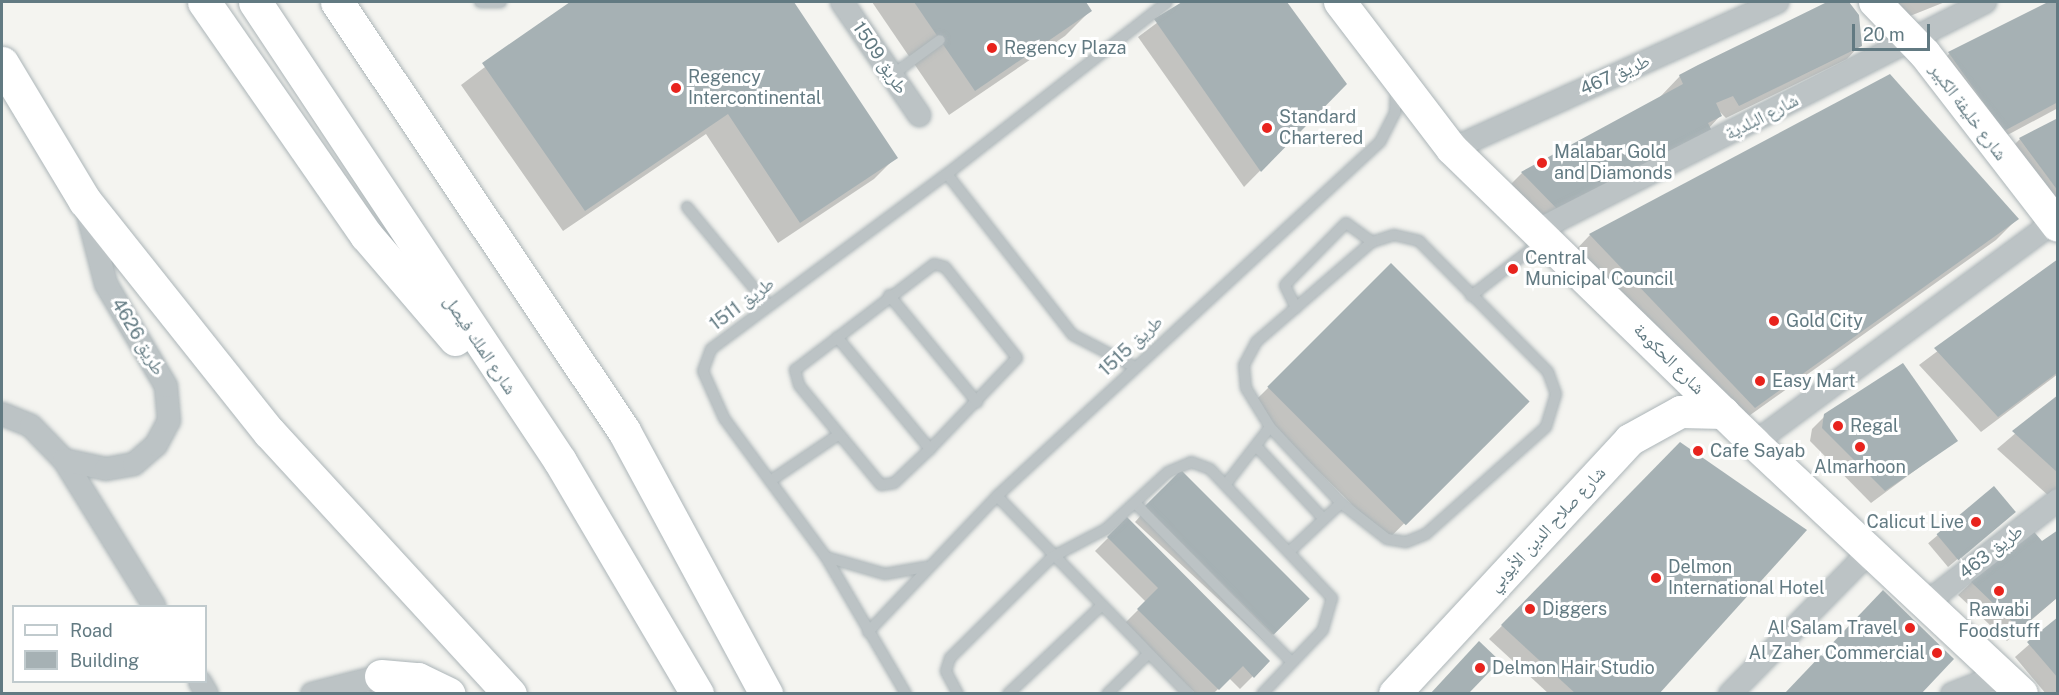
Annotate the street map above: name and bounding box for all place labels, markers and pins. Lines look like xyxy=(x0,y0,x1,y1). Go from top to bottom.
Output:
place label: Regency Plaza xyxy=(1004,37,1127,59)
marker: Regency Plaza xyxy=(985,41,999,55)
place label: Regency Intercontinental xyxy=(688,67,821,110)
marker: Regency Intercontinental xyxy=(669,81,683,95)
place label: Standard Chartered xyxy=(1279,107,1363,150)
marker: Standard Chartered xyxy=(1260,121,1274,135)
place label: Malabar Gold and Diamonds xyxy=(1554,142,1672,184)
marker: Malabar Gold and Diamonds xyxy=(1535,156,1549,170)
place label: Central Municipal Council xyxy=(1525,248,1674,290)
marker: Central Municipal Council xyxy=(1506,262,1520,276)
place label: Gold City xyxy=(1786,310,1863,332)
marker: Gold City xyxy=(1767,314,1781,328)
place label: Easy Mart xyxy=(1772,370,1856,392)
marker: Easy Mart xyxy=(1753,374,1767,388)
place label: Regal xyxy=(1850,415,1898,437)
marker: Regal xyxy=(1831,419,1845,433)
place label: Cafe Sayab xyxy=(1710,440,1805,462)
marker: Almarhoon xyxy=(1853,440,1867,454)
marker: Cafe Sayab xyxy=(1691,444,1705,458)
place label: Almarhoon xyxy=(1814,456,1906,478)
place label: Calicut Live xyxy=(1866,511,1964,533)
marker: Calicut Live xyxy=(1969,515,1983,529)
place label: Delmon International Hotel xyxy=(1668,557,1825,600)
marker: Delmon International Hotel xyxy=(1649,571,1663,585)
marker: Rawabi Foodstuff xyxy=(1992,584,2006,598)
place label: Diggers xyxy=(1542,598,1607,620)
place label: Rawabi Foodstuff xyxy=(1958,600,2040,642)
marker: Diggers xyxy=(1523,602,1537,616)
place label: Al Salam Travel xyxy=(1767,617,1898,639)
marker: Al Salam Travel xyxy=(1903,621,1917,635)
place label: Al Zaher Commercial xyxy=(1749,642,1925,664)
marker: Al Zaher Commercial xyxy=(1930,646,1944,660)
place label: Delmon Hair Studio xyxy=(1492,657,1655,679)
marker: Delmon Hair Studio xyxy=(1473,661,1487,675)

